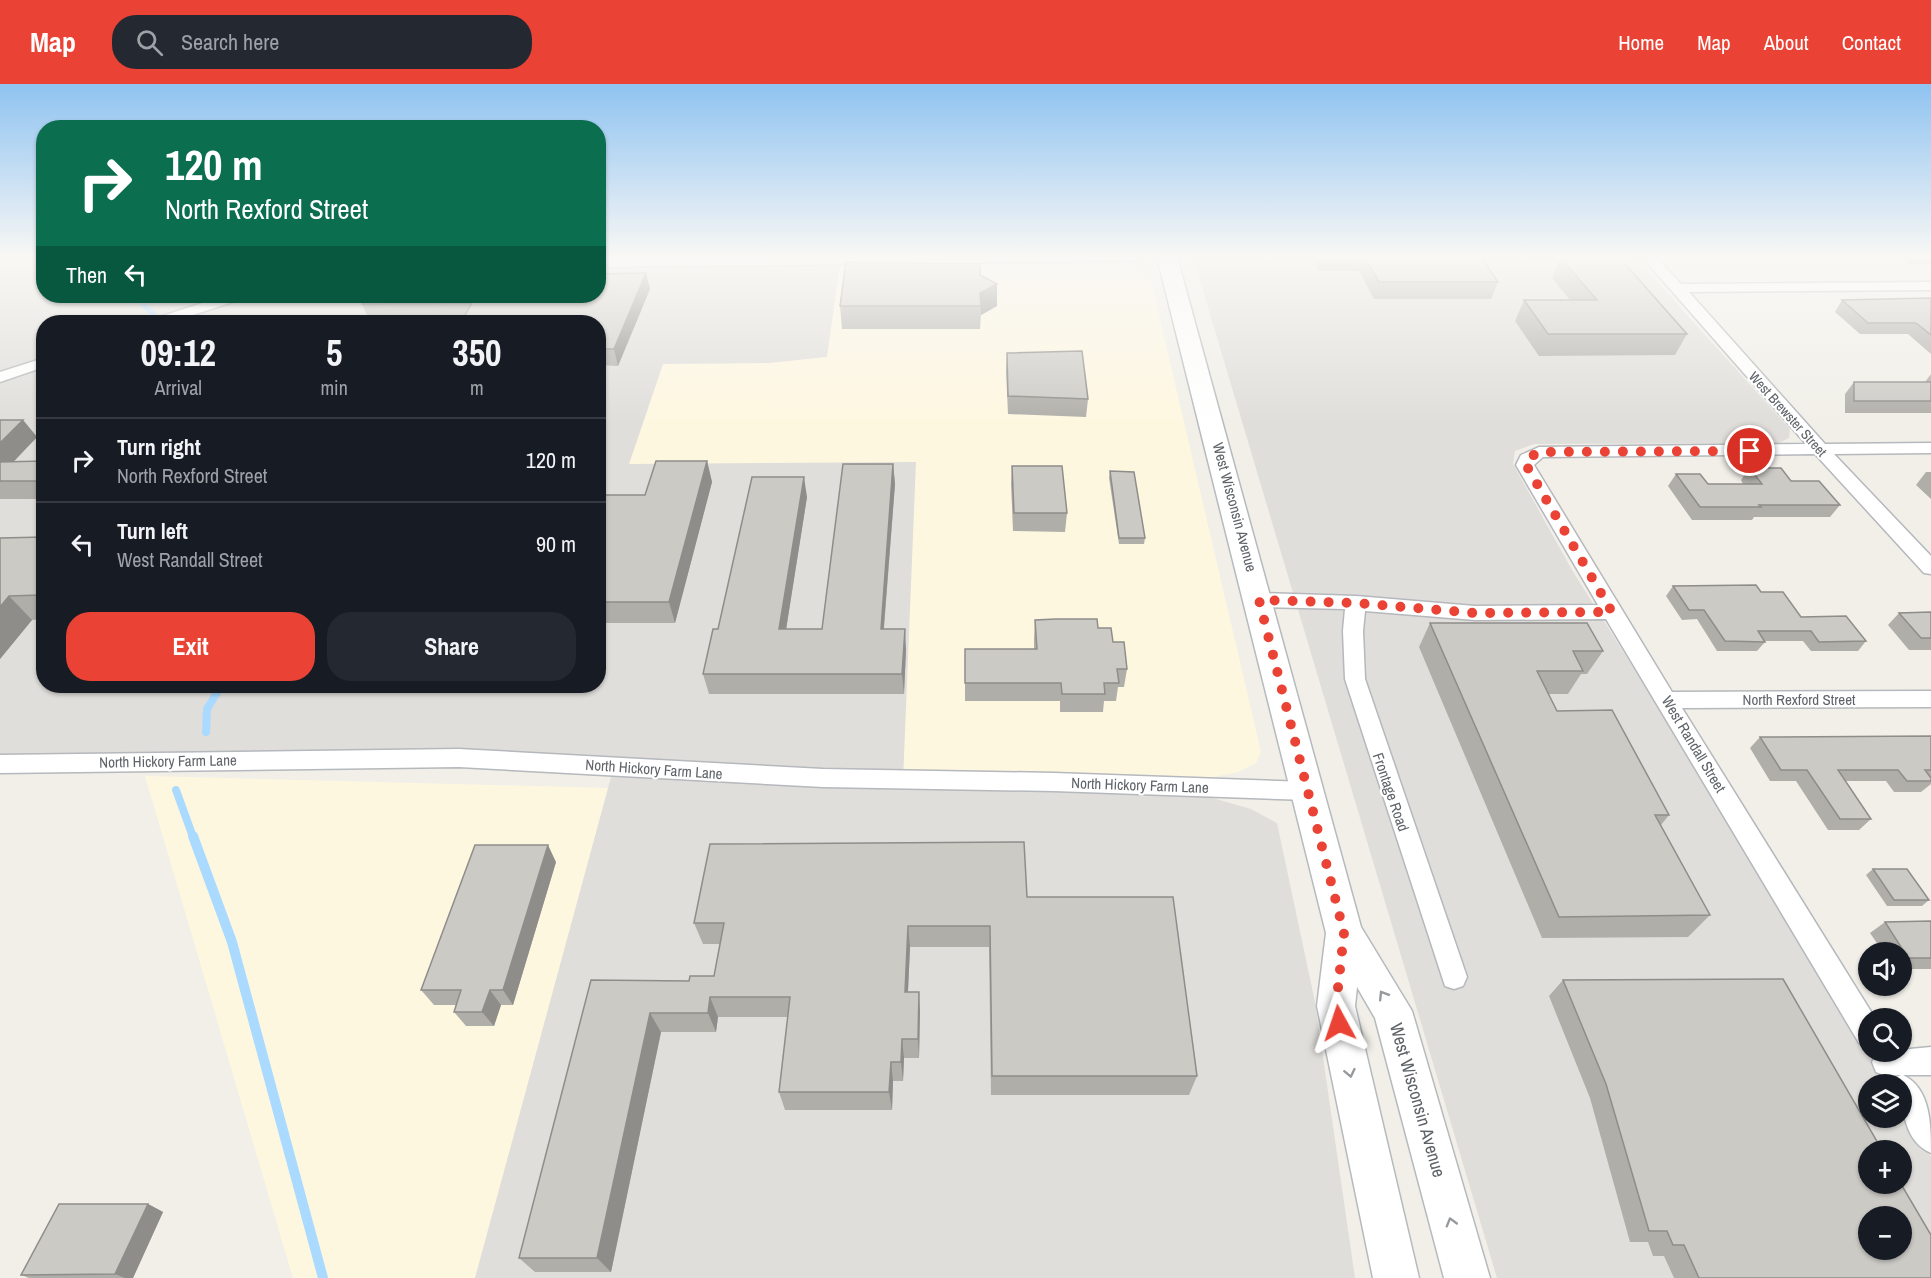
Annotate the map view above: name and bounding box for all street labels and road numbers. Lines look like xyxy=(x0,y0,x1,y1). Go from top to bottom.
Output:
street label: West Brewster Street xyxy=(1745,368,1831,460)
street label: West Wisconsin Avenue xyxy=(1208,440,1262,574)
street label: North Rexford Street xyxy=(1743,689,1856,710)
street label: West Randall Street xyxy=(1657,692,1731,797)
street label: North Hickory Farm Lane xyxy=(99,749,237,773)
street label: Frontage Road xyxy=(1368,750,1414,834)
street label: North Hickory Farm Lane xyxy=(585,754,723,784)
street label: North Hickory Farm Lane xyxy=(1071,772,1209,798)
street label: West Wisconsin Avenue xyxy=(1384,1020,1452,1180)

